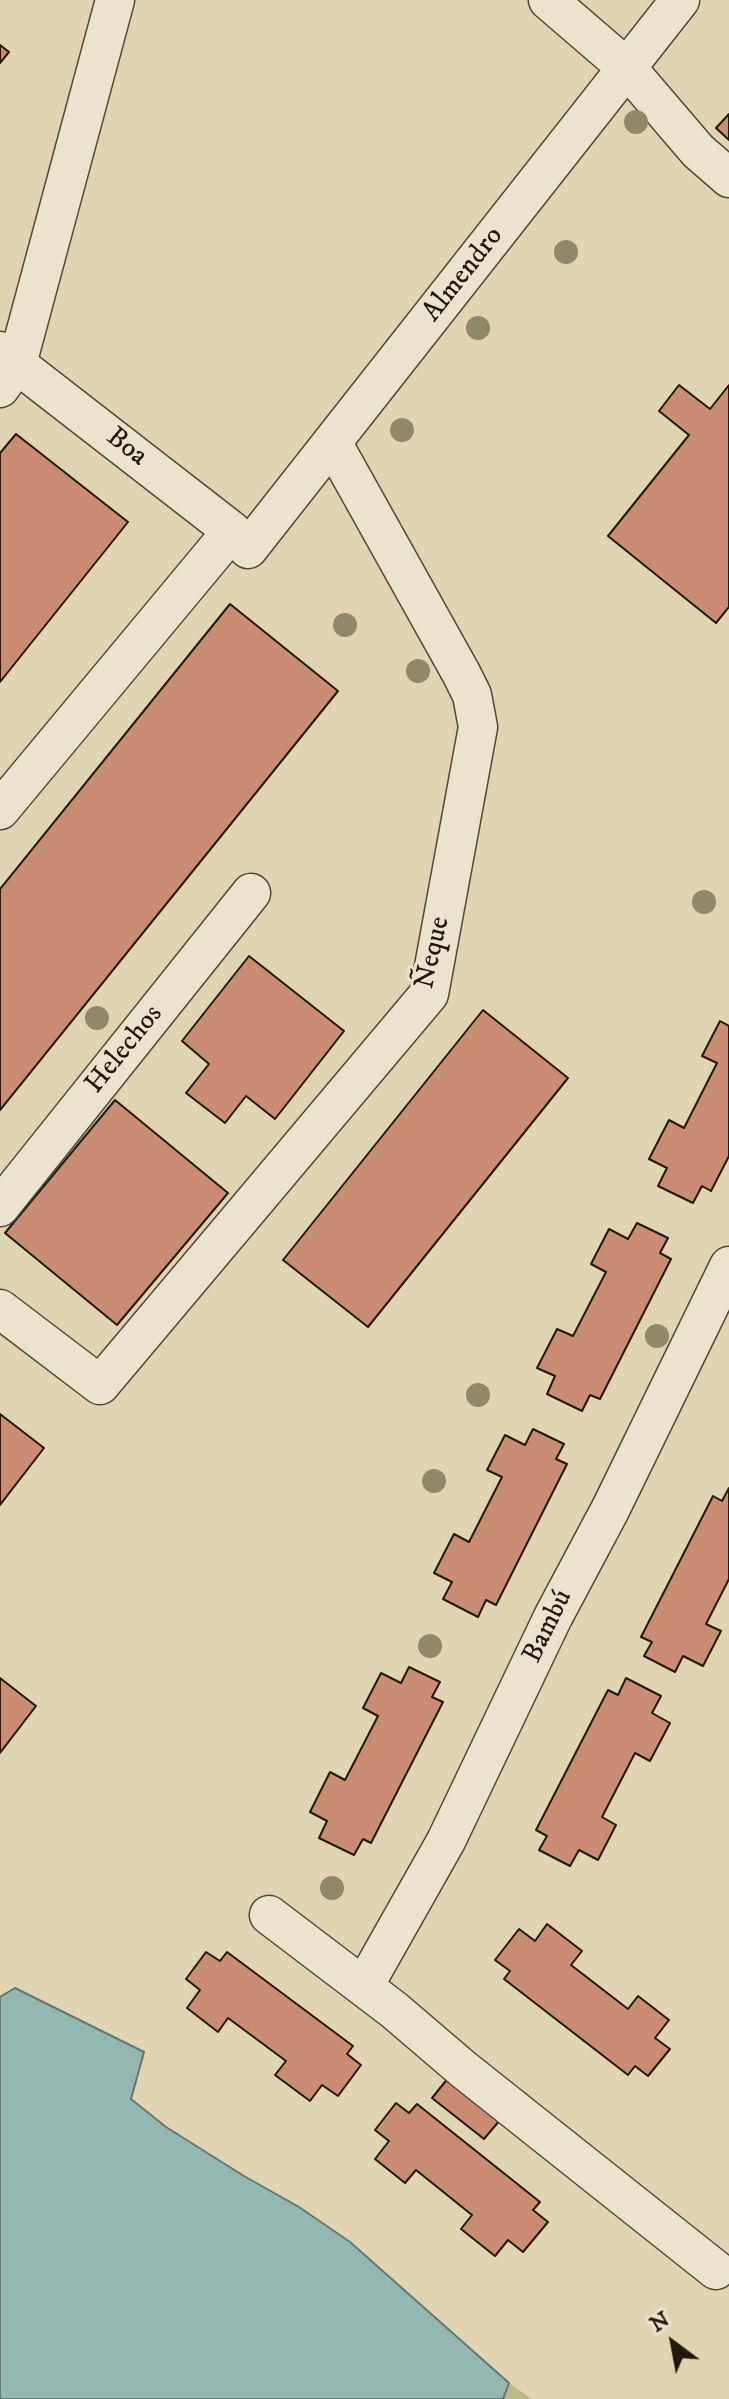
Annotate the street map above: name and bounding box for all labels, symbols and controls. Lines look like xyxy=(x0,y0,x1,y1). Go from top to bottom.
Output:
street label: Almendro xyxy=(416,221,512,329)
street label: Boa xyxy=(99,421,153,475)
street label: Ñeque xyxy=(409,914,459,992)
street label: Helechos xyxy=(79,999,171,1101)
street label: Bambú xyxy=(517,1585,581,1669)
north arrow xyxy=(633,2303,713,2383)
text: N xyxy=(645,2306,675,2338)

